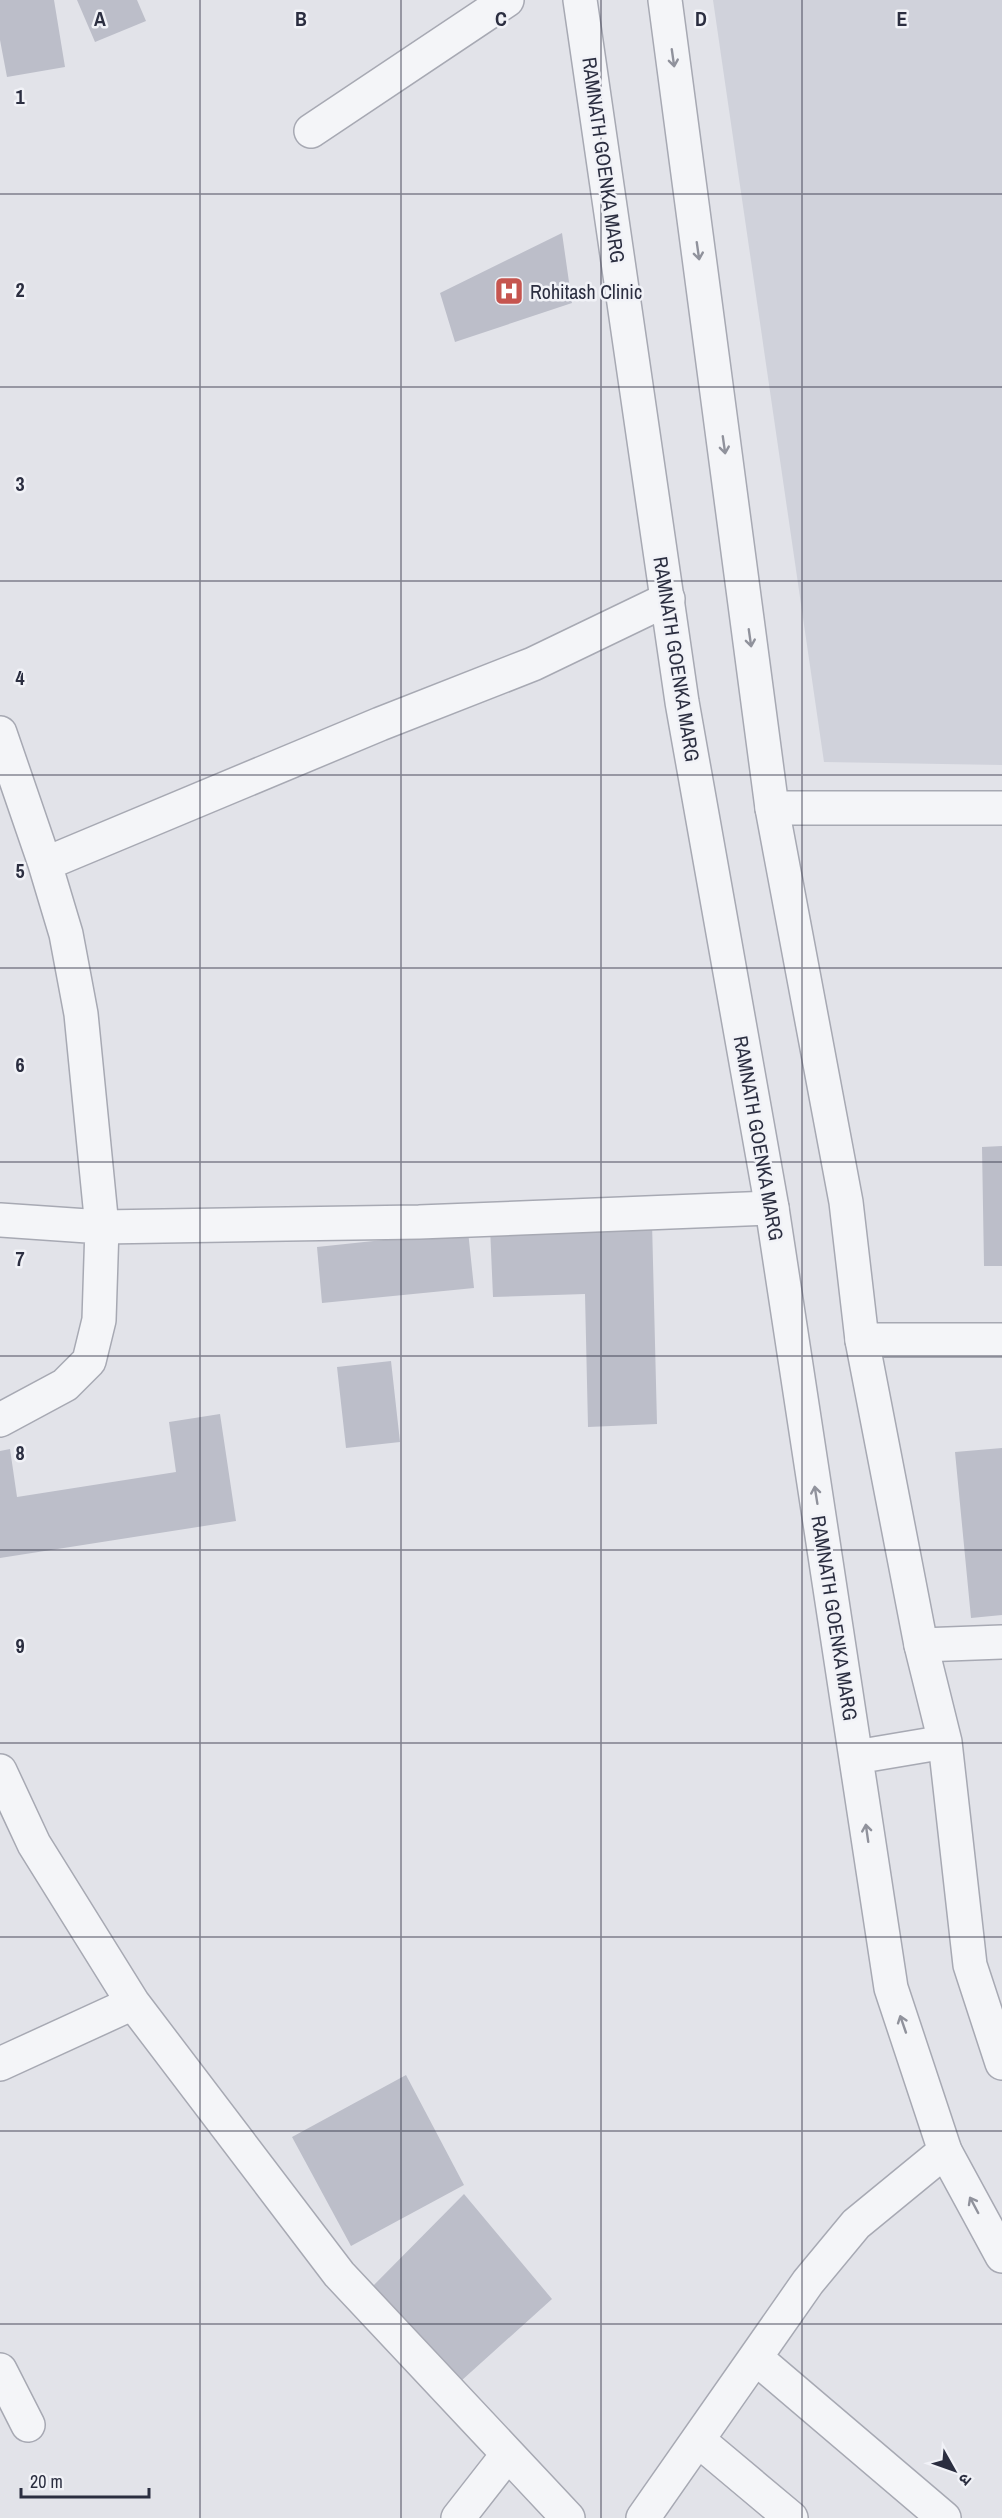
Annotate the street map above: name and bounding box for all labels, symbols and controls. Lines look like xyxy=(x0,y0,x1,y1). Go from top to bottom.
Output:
text: A xyxy=(94,5,106,32)
text: B xyxy=(295,5,307,32)
text: C xyxy=(495,5,507,32)
text: D xyxy=(695,5,707,32)
text: E xyxy=(897,5,908,32)
one-way arrow xyxy=(667,48,678,67)
street label: RAMNATH GOENKA MARG xyxy=(576,55,632,265)
text: 1 xyxy=(15,83,25,110)
one-way arrow xyxy=(693,241,704,261)
hospital icon: Rohitash Clinic xyxy=(493,275,525,307)
text: 2 xyxy=(15,276,25,303)
place label: Rohitash Clinic xyxy=(530,278,642,305)
one-way arrow xyxy=(719,434,730,454)
text: 3 xyxy=(15,470,25,497)
street label: RAMNATH GOENKA MARG xyxy=(647,554,707,764)
one-way arrow xyxy=(744,628,755,647)
text: 4 xyxy=(15,664,25,691)
text: 5 xyxy=(15,857,25,884)
street label: RAMNATH GOENKA MARG xyxy=(728,1033,790,1243)
text: 6 xyxy=(15,1051,25,1078)
text: 7 xyxy=(15,1245,25,1272)
text: 8 xyxy=(15,1439,25,1466)
one-way arrow xyxy=(810,1485,821,1505)
street label: RAMNATH GOENKA MARG xyxy=(805,1513,865,1723)
text: 9 xyxy=(15,1632,25,1659)
one-way arrow xyxy=(862,1823,873,1843)
one-way arrow xyxy=(896,2015,907,2034)
one-way arrow xyxy=(968,2196,979,2214)
north arrow xyxy=(924,2440,984,2500)
scale bar xyxy=(21,2461,148,2499)
text: 20 m xyxy=(30,2469,63,2494)
text: उ xyxy=(954,2469,977,2491)

